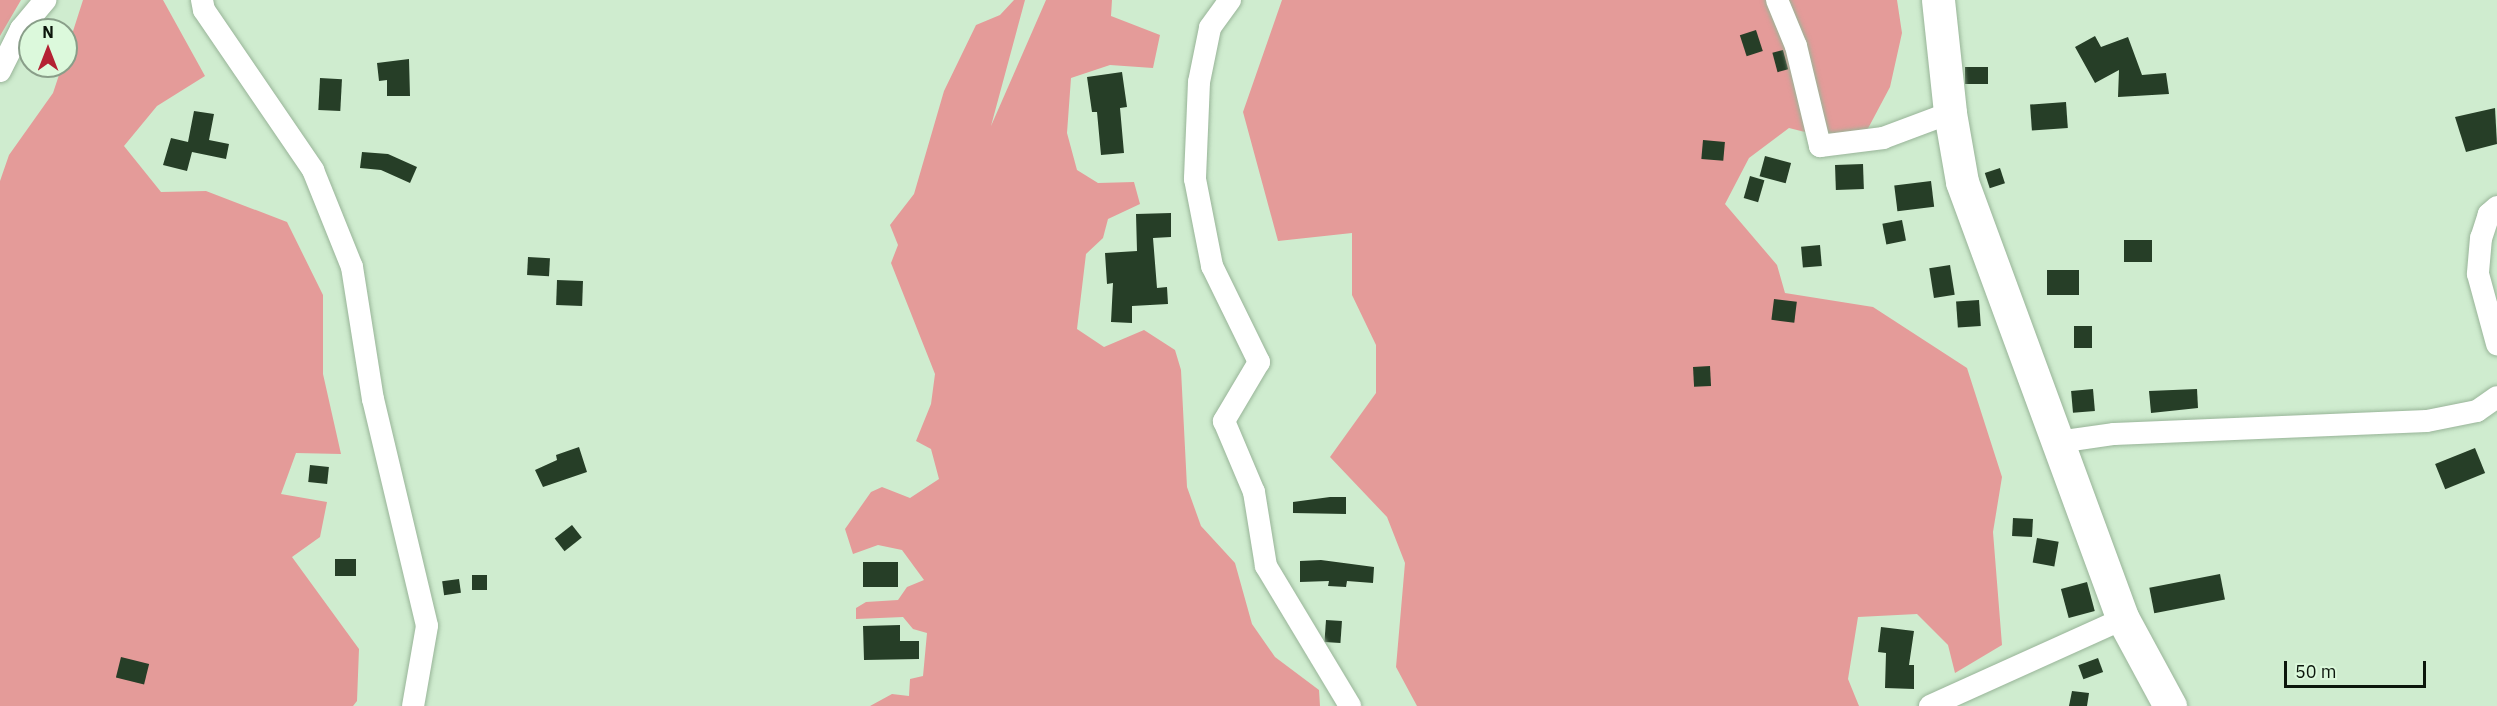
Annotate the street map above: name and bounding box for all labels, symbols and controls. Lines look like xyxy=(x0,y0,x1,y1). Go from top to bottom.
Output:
north arrow xyxy=(18,18,78,78)
text: N xyxy=(42,22,54,42)
scale bar xyxy=(2287,649,2430,687)
text: 50 m xyxy=(2295,660,2337,683)

